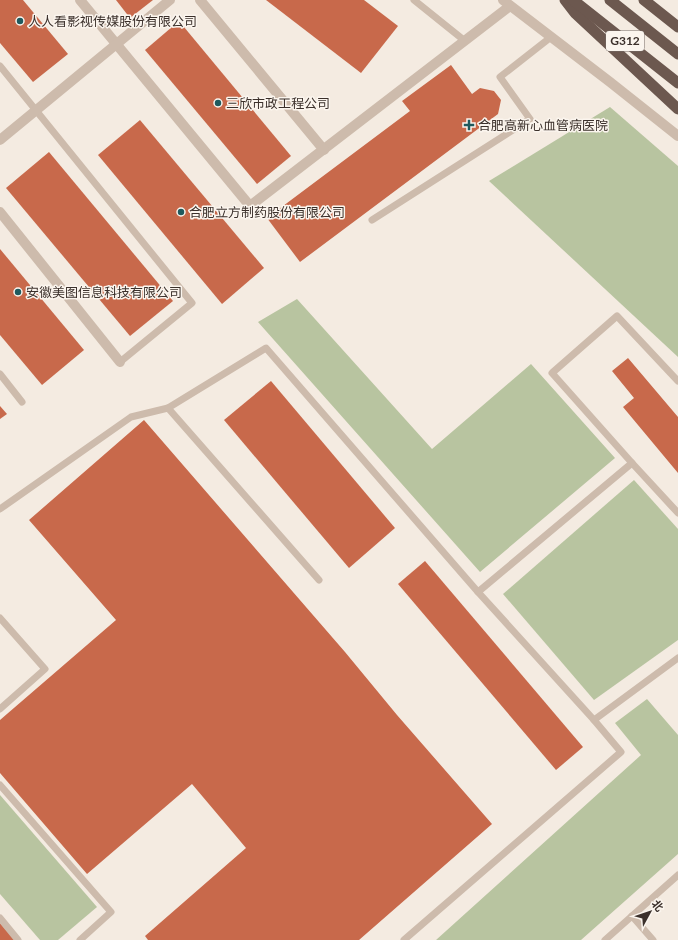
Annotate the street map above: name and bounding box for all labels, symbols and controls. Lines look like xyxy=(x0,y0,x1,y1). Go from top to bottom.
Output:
place label: 人人看影视传媒股份有限公司 xyxy=(28,13,197,29)
marker: 人人看影视传媒股份有限公司 xyxy=(15,16,25,26)
road number: G312 xyxy=(606,31,644,51)
place label: 三欣市政工程公司 xyxy=(226,95,330,111)
marker: 三欣市政工程公司 xyxy=(213,98,223,108)
place label: 合肥高新心血管病医院 xyxy=(478,117,608,133)
marker: 合肥高新心血管病医院 xyxy=(463,119,475,131)
place label: 合肥立方制药股份有限公司 xyxy=(189,204,345,220)
marker: 合肥立方制药股份有限公司 xyxy=(176,207,186,217)
place label: 安徽美图信息科技有限公司 xyxy=(26,284,182,300)
marker: 安徽美图信息科技有限公司 xyxy=(13,287,23,297)
north arrow xyxy=(630,892,670,932)
text: 北 xyxy=(650,897,667,914)

